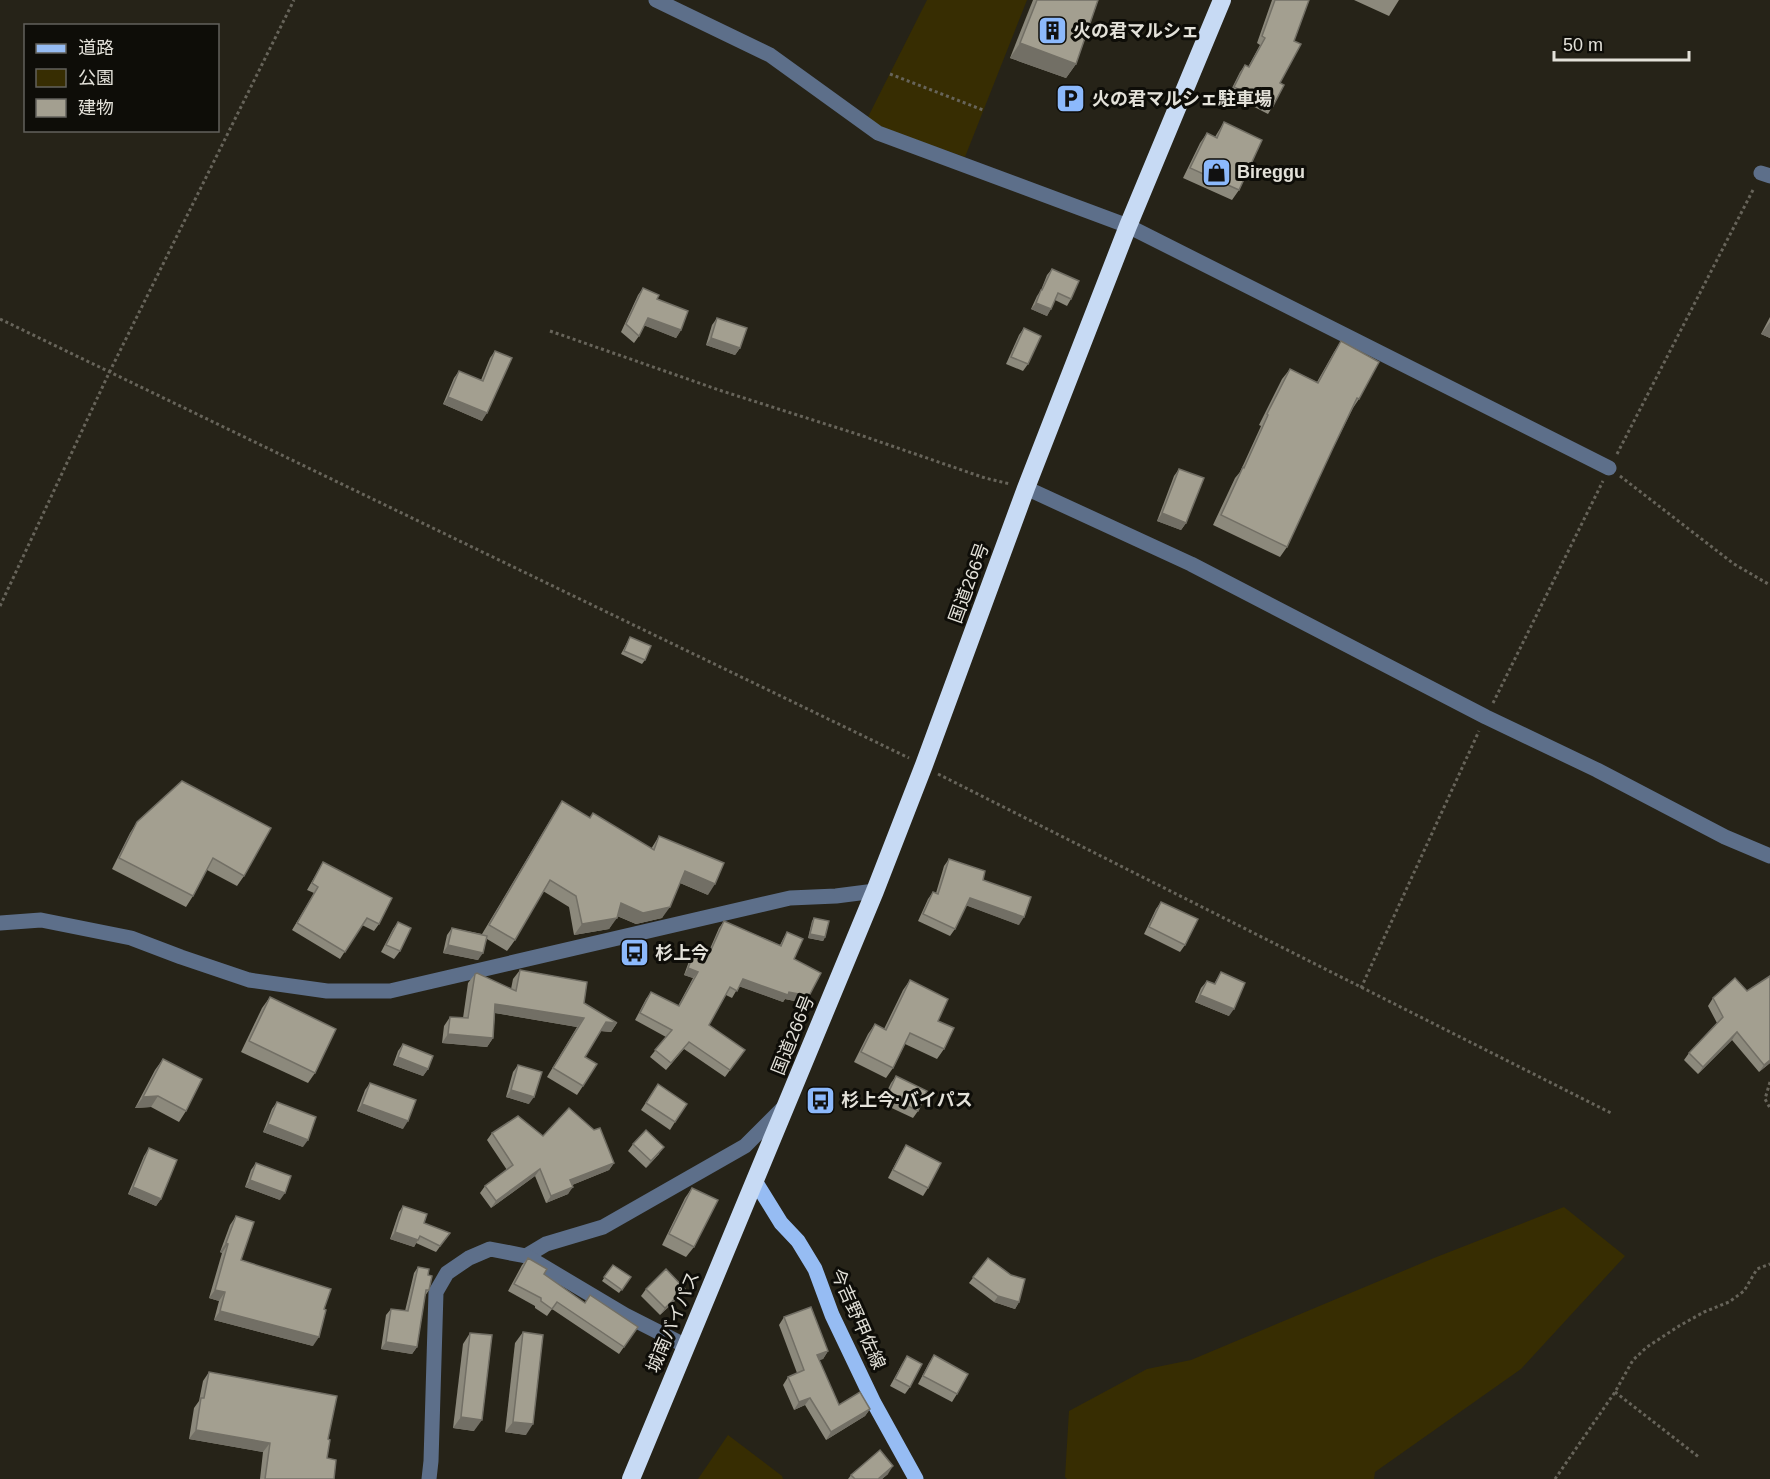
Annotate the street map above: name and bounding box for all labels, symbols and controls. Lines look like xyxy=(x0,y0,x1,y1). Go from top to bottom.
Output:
building icon: 火の君マルシェ xyxy=(1036,15,1068,47)
place label: 火の君マルシェ xyxy=(1073,21,1199,41)
legend xyxy=(24,24,219,132)
scale bar xyxy=(1554,24,1689,62)
text: 50 m xyxy=(1563,35,1603,55)
text: 道路 xyxy=(78,38,114,58)
text: 公園 xyxy=(78,68,114,88)
parking icon: 火の君マルシェ駐車場 xyxy=(1055,83,1087,115)
place label: 火の君マルシェ駐車場 xyxy=(1092,89,1272,109)
text: 建物 xyxy=(78,98,114,118)
shop icon: Bireggu xyxy=(1200,156,1232,188)
place label: Bireggu xyxy=(1237,162,1305,182)
street label: 国道266号 xyxy=(945,540,993,626)
bus stop icon: 杉上今 xyxy=(618,937,650,969)
place label: 杉上今 xyxy=(655,943,709,963)
street label: 国道266号 xyxy=(768,992,818,1078)
bus stop icon: 杉上今·バイパス xyxy=(804,1084,836,1116)
place label: 杉上今·バイパス xyxy=(841,1090,973,1110)
street label: 今吉野甲佐線 xyxy=(827,1266,889,1372)
street label: 城南バイパス xyxy=(643,1269,703,1375)

